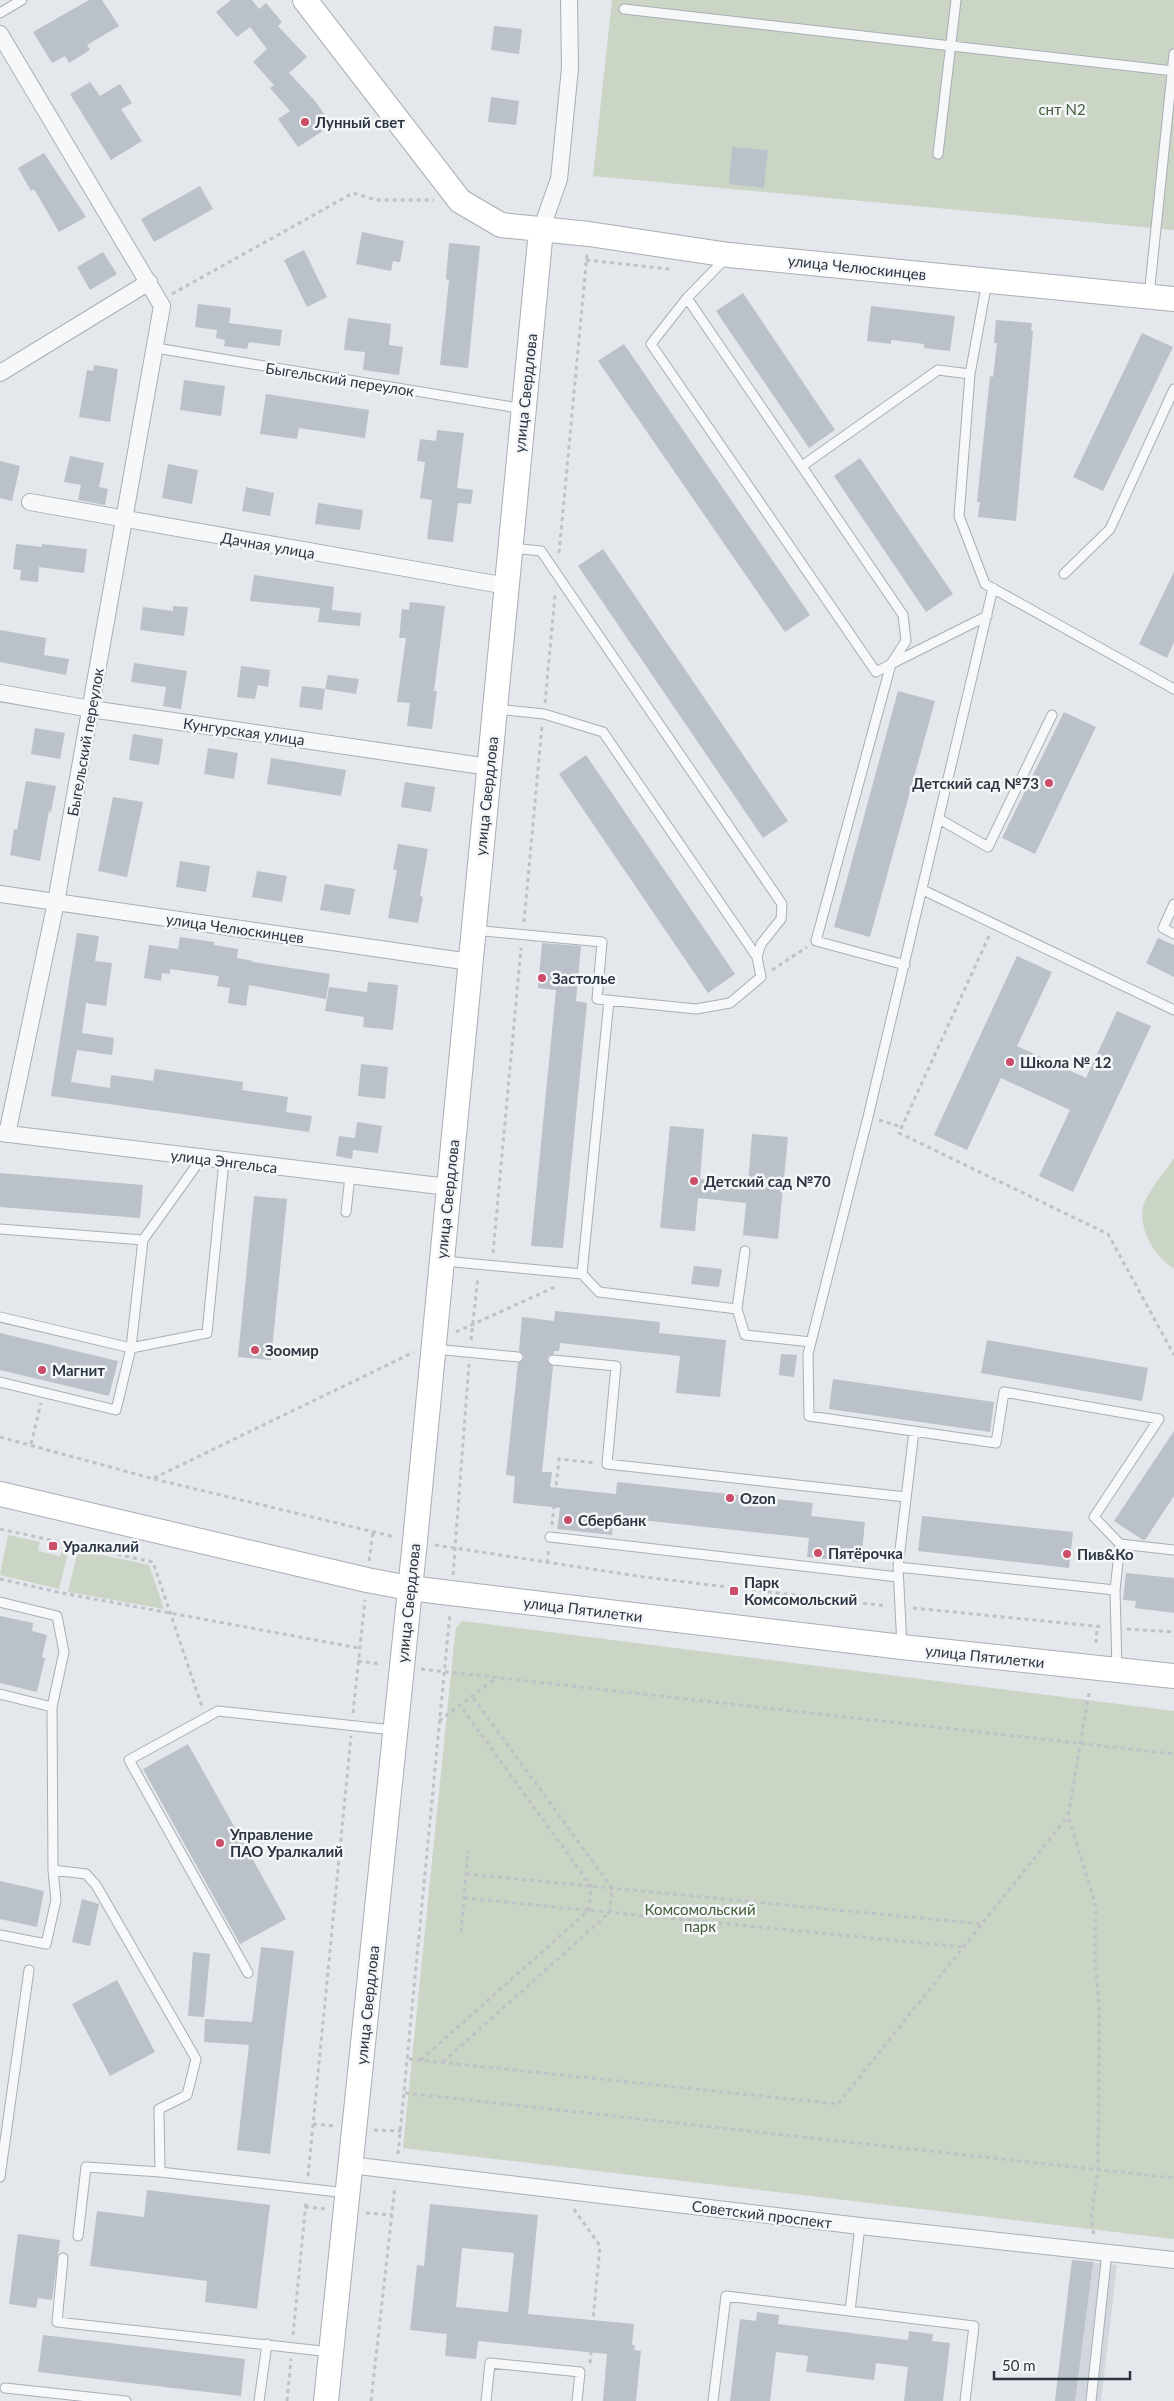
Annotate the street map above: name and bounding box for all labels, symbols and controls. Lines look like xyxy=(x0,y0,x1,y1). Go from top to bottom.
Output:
park label: снт N2 xyxy=(1038,100,1086,118)
place label: Лунный свет xyxy=(314,113,405,131)
marker: Лунный свет xyxy=(299,116,311,128)
street label: улица Челюскинцев xyxy=(787,251,927,283)
street label: улица Свердлова xyxy=(510,333,540,453)
street label: Быгельский переулок xyxy=(264,358,416,400)
street label: Дачная улица xyxy=(220,528,316,562)
street label: Быгельский переулок xyxy=(63,666,107,818)
street label: Кунгурская улица xyxy=(182,714,306,748)
street label: улица Свердлова xyxy=(471,736,501,856)
place label: Детский сад №73 xyxy=(912,774,1039,792)
marker: Детский сад №73 xyxy=(1043,777,1055,789)
street label: улица Челюскинцев xyxy=(165,909,305,947)
place label: Застолье xyxy=(552,969,616,987)
marker: Застолье xyxy=(536,972,548,984)
place label: Школа № 12 xyxy=(1020,1053,1112,1071)
marker: Школа № 12 xyxy=(1004,1056,1016,1068)
street label: улица Свердлова xyxy=(432,1139,462,1259)
street label: улица Энгельса xyxy=(170,1146,278,1176)
place label: Детский сад №70 xyxy=(704,1172,831,1190)
marker: Детский сад №70 xyxy=(688,1175,700,1187)
place label: Зоомир xyxy=(265,1341,319,1359)
marker: Зоомир xyxy=(249,1344,261,1356)
place label: Магнит xyxy=(52,1361,105,1379)
marker: Магнит xyxy=(36,1364,48,1376)
place label: Ozon xyxy=(740,1489,776,1507)
marker: Ozon xyxy=(724,1492,736,1504)
place label: Сбербанк xyxy=(578,1511,647,1529)
marker: Сбербанк xyxy=(562,1514,574,1526)
place label: Уралкалий xyxy=(62,1537,139,1555)
marker: Уралкалий xyxy=(47,1540,59,1552)
street label: улица Свердлова xyxy=(393,1543,423,1663)
place label: Пятёрочка xyxy=(828,1544,903,1562)
place label: Пив&Ко xyxy=(1077,1545,1134,1563)
marker: Пятёрочка xyxy=(812,1547,824,1559)
marker: Пив&Ко xyxy=(1061,1548,1073,1560)
place label: Парк Комсомольский xyxy=(744,1573,857,1608)
marker: Парк Комсомольский xyxy=(728,1585,740,1597)
street label: улица Пятилетки xyxy=(522,1593,644,1625)
street label: улица Пятилетки xyxy=(924,1641,1046,1671)
place label: Управление ПАО Уралкалий xyxy=(229,1825,343,1860)
marker: Управление ПАО Уралкалий xyxy=(214,1837,226,1849)
park label: Комсомольский парк xyxy=(644,1900,756,1935)
street label: улица Свердлова xyxy=(352,1945,382,2065)
street label: Советский проспект xyxy=(691,2196,834,2232)
scale bar xyxy=(994,2348,1130,2380)
text: 50 m xyxy=(1002,2356,1036,2374)

